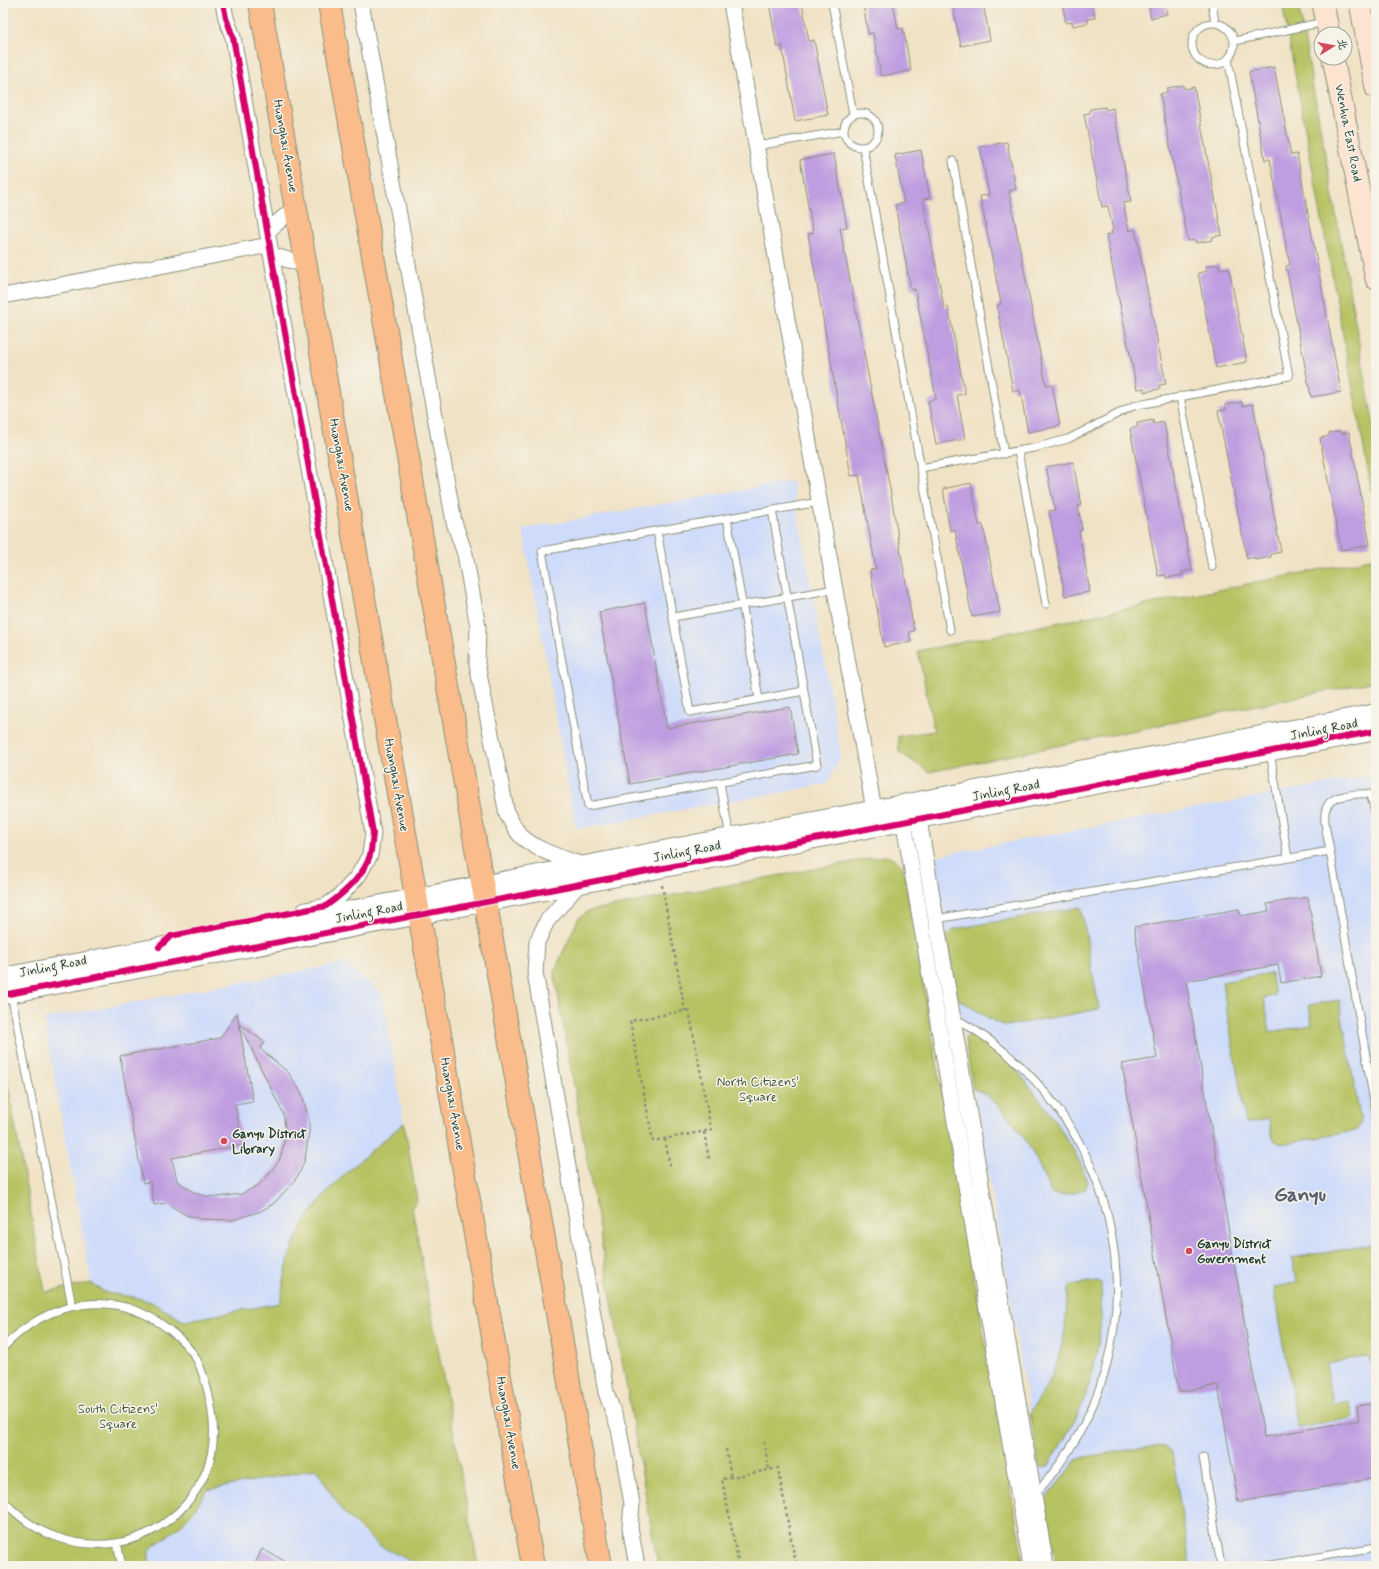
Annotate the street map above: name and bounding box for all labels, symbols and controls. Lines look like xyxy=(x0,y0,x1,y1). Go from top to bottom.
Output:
north arrow xyxy=(1313,26,1353,66)
text: 北 xyxy=(1334,38,1350,51)
street label: Wenhua East Road xyxy=(1330,83,1366,183)
street label: Huanghai Avenue xyxy=(267,98,302,194)
street label: Huanghai Avenue xyxy=(323,417,358,513)
street label: Jinling Road xyxy=(1289,715,1360,747)
street label: Huanghai Avenue xyxy=(378,737,413,833)
street label: Jinling Road xyxy=(971,776,1042,808)
street label: Jinling Road xyxy=(652,837,723,869)
street label: Jinling Road xyxy=(334,898,405,930)
street label: Jinling Road xyxy=(18,952,89,984)
street label: Huanghai Avenue xyxy=(434,1056,469,1152)
park label: North Citizens' Square xyxy=(717,1074,799,1106)
place label: Ganyu District Library xyxy=(232,1126,307,1158)
marker: Ganyu District Library xyxy=(219,1136,229,1146)
district label: Ganyu xyxy=(1274,1181,1326,1209)
place label: Ganyu District Government xyxy=(1197,1236,1272,1268)
marker: Ganyu District Government xyxy=(1184,1246,1194,1256)
street label: Huanghai Avenue xyxy=(490,1375,525,1471)
park label: South Citizens' Square xyxy=(78,1401,158,1433)

